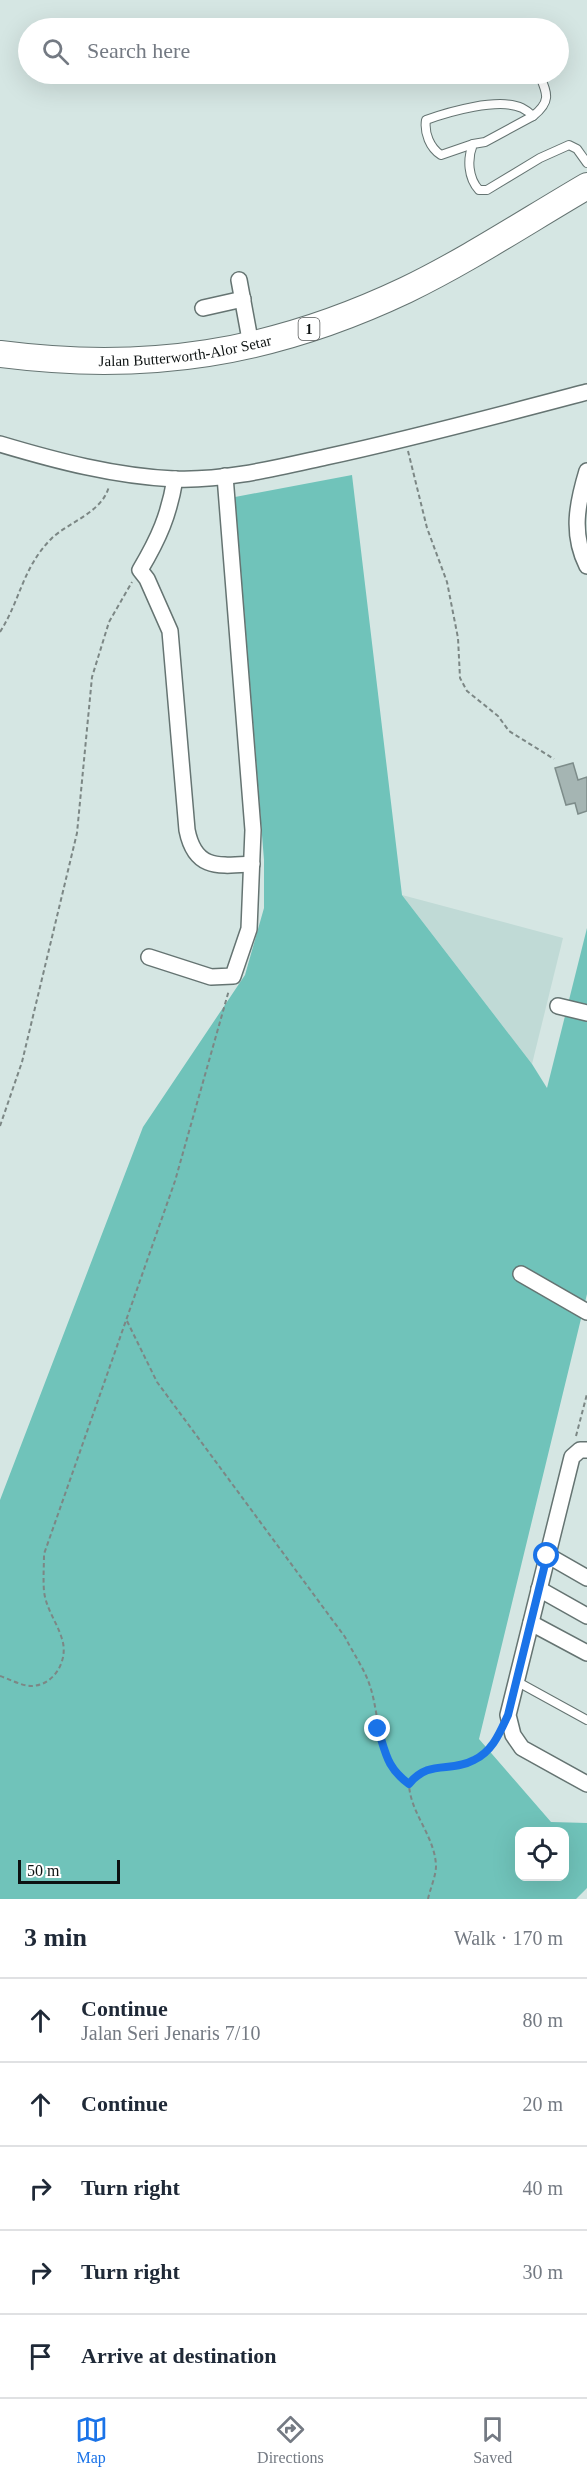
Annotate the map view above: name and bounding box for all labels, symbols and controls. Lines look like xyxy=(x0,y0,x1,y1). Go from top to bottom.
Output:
search box xyxy=(18,18,569,84)
icon: search xyxy=(39,35,72,68)
text: Search here xyxy=(87,38,190,63)
road number: 1 xyxy=(298,318,320,340)
street label: Jalan Butterworth-Alor Setar xyxy=(99,332,273,369)
route start xyxy=(533,1542,559,1568)
route end xyxy=(364,1715,390,1741)
map controls xyxy=(515,1827,569,1881)
button: locate xyxy=(515,1827,569,1881)
scale bar xyxy=(18,1857,120,1884)
text: 50 m xyxy=(27,1862,59,1879)
text: 3 min xyxy=(24,1923,87,1952)
text: Walk · 170 m xyxy=(454,1927,563,1949)
text: Continue xyxy=(81,1996,168,2021)
icon: ahead xyxy=(24,2004,57,2037)
text: 80 m xyxy=(522,2009,563,2031)
text: Jalan Seri Jenaris 7/10 xyxy=(81,2022,260,2044)
icon: ahead xyxy=(24,2088,57,2121)
text: Continue xyxy=(81,2091,168,2116)
text: 20 m xyxy=(522,2093,563,2115)
icon: right xyxy=(24,2172,57,2205)
text: Turn right xyxy=(81,2175,180,2200)
text: 40 m xyxy=(522,2177,563,2199)
icon: right xyxy=(24,2256,57,2289)
text: Turn right xyxy=(81,2259,180,2284)
text: 30 m xyxy=(522,2261,563,2283)
icon: arrive xyxy=(24,2340,57,2373)
text: Arrive at destination xyxy=(81,2343,277,2368)
tab: Map xyxy=(75,2413,108,2467)
tab: Directions xyxy=(257,2413,324,2467)
tab: Saved xyxy=(473,2413,512,2467)

